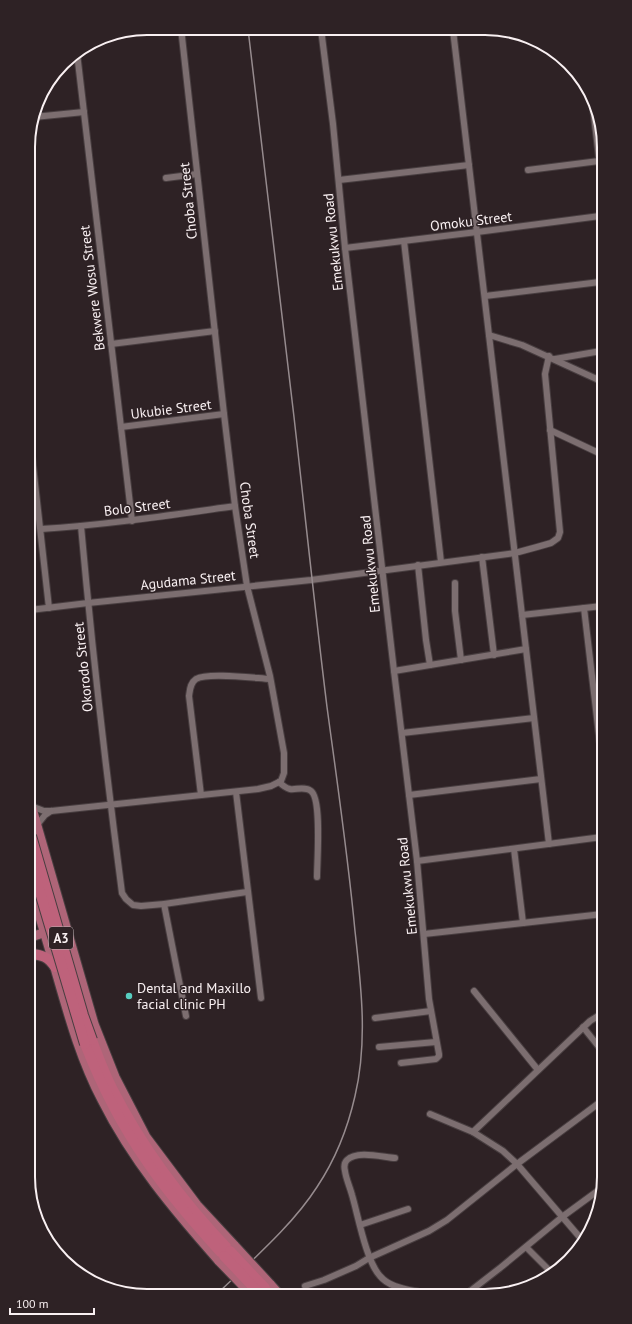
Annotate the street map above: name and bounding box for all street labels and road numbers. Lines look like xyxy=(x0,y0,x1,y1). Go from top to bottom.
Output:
street label: Choba Street xyxy=(175,161,201,240)
street label: Emekukwu Road xyxy=(319,192,347,292)
street label: Omoku Street xyxy=(429,207,513,235)
street label: Bekwere Wosu Street xyxy=(75,224,109,352)
street label: Ukubie Street xyxy=(130,395,213,423)
street label: Choba Street xyxy=(236,481,264,560)
street label: Bolo Street xyxy=(103,494,171,520)
street label: Emekukwu Road xyxy=(356,514,384,614)
street label: Agudama Street xyxy=(140,566,237,594)
street label: Okorodo Street xyxy=(69,621,97,713)
street label: Emekukwu Road xyxy=(393,836,421,936)
road number: A3 xyxy=(49,927,73,949)

